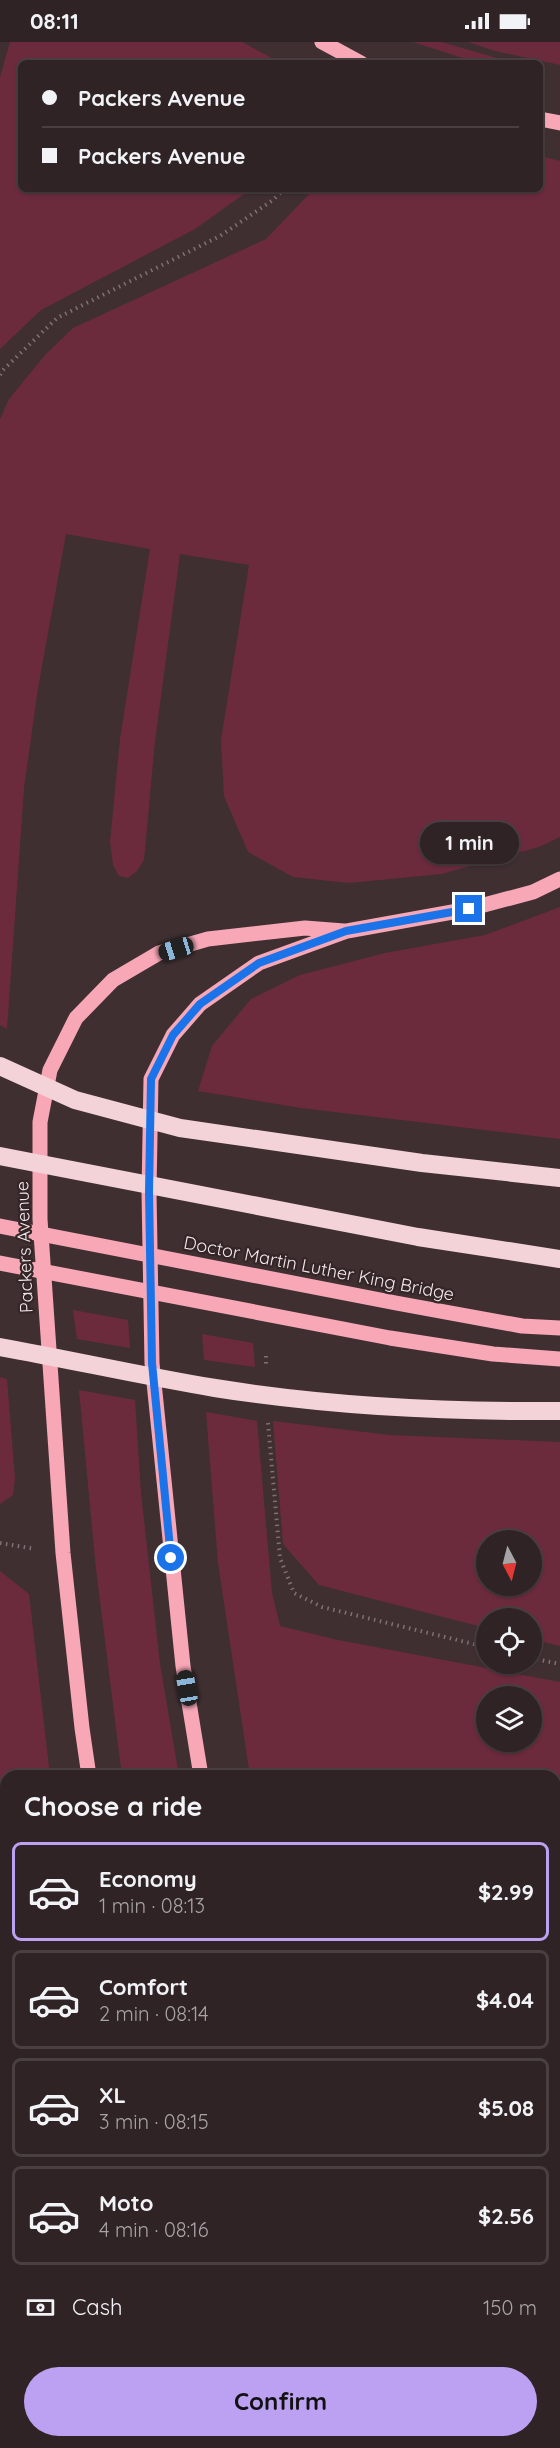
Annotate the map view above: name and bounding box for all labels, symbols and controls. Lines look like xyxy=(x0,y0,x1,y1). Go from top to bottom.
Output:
text: 08:11 xyxy=(30,7,79,35)
text: Packers Avenue xyxy=(78,84,245,112)
text: Packers Avenue xyxy=(78,142,245,170)
callout: 1 min xyxy=(420,822,518,864)
text: 1 min xyxy=(445,830,494,855)
route end xyxy=(455,895,482,922)
car xyxy=(156,935,196,963)
street label: Packers Avenue xyxy=(10,1181,38,1313)
street label: Doctor Martin Luther King Bridge xyxy=(182,1230,456,1306)
north arrow xyxy=(476,1530,542,1596)
map controls xyxy=(476,1530,542,1752)
route start xyxy=(157,1544,184,1571)
button: locate xyxy=(476,1608,542,1674)
car xyxy=(175,1669,199,1707)
button: layers xyxy=(476,1686,542,1752)
text: Choose a ride xyxy=(24,1789,202,1823)
icon: car xyxy=(27,1865,81,1919)
text: Economy xyxy=(99,1865,197,1893)
text: $2.99 xyxy=(478,1878,534,1906)
text: 1 min · 08:13 xyxy=(99,1893,205,1918)
icon: car xyxy=(27,1973,81,2027)
text: Comfort xyxy=(99,1973,188,2001)
text: $4.04 xyxy=(476,1986,534,2014)
text: 2 min · 08:14 xyxy=(99,2001,209,2026)
icon: car xyxy=(27,2081,81,2135)
text: XL xyxy=(99,2081,126,2109)
text: $5.08 xyxy=(478,2094,534,2122)
text: 3 min · 08:15 xyxy=(99,2109,209,2134)
icon: car xyxy=(27,2189,81,2243)
text: Moto xyxy=(99,2189,153,2217)
text: $2.56 xyxy=(478,2202,534,2230)
text: 4 min · 08:16 xyxy=(99,2217,209,2242)
icon: cash xyxy=(24,2291,57,2324)
text: Cash xyxy=(72,2293,123,2321)
text: 150 m xyxy=(483,2295,537,2320)
button: Confirm xyxy=(24,2367,537,2436)

